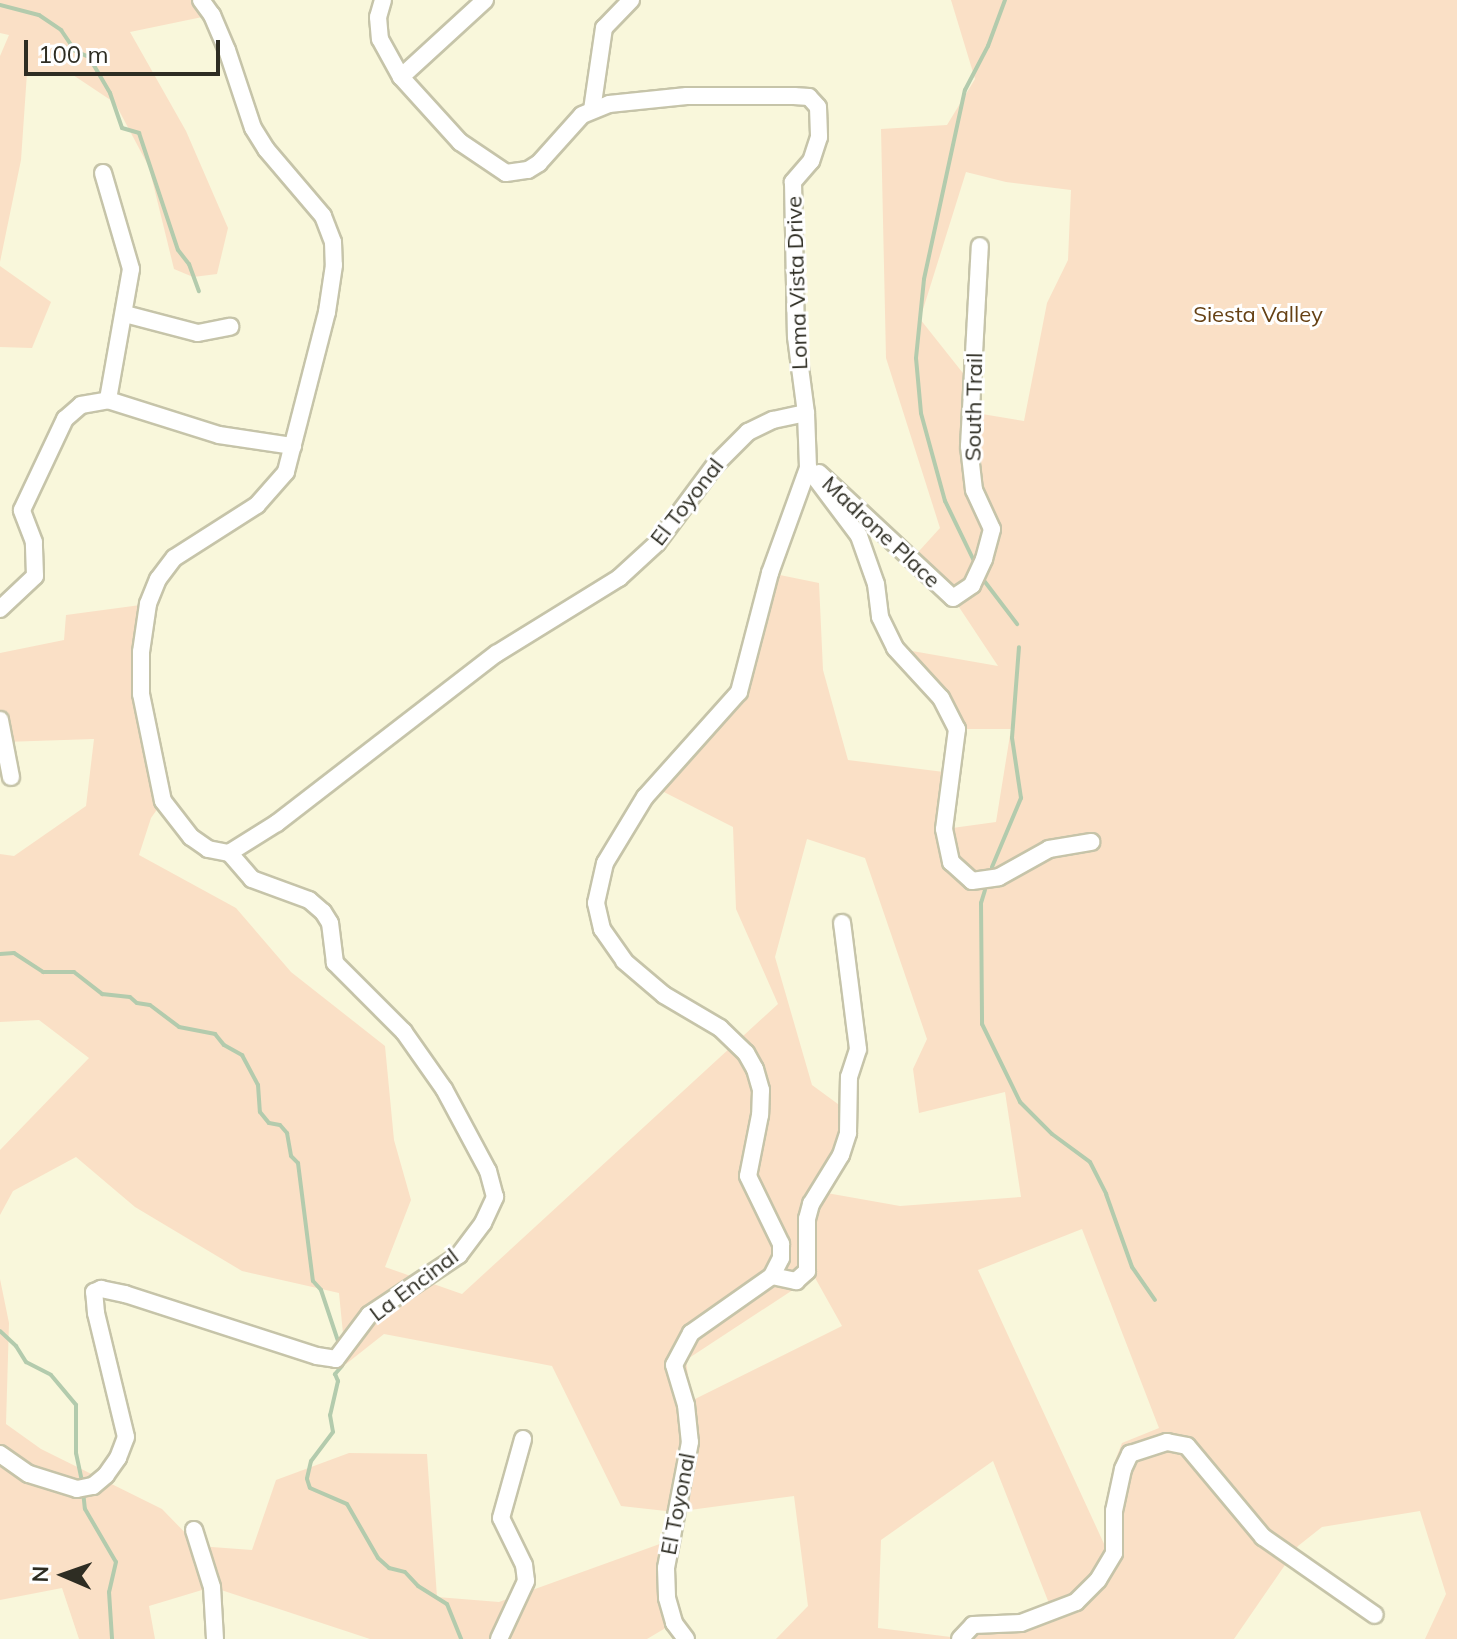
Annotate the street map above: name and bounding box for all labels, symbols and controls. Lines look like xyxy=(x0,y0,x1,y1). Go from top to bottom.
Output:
scale bar xyxy=(28,24,224,74)
text: 100 m xyxy=(38,39,109,69)
street label: Loma Vista Drive xyxy=(781,196,813,370)
park label: Siesta Valley xyxy=(1193,302,1323,328)
street label: South Trail xyxy=(960,353,988,461)
street label: El Toyonal xyxy=(645,453,729,551)
street label: Madrone Place xyxy=(817,471,945,593)
street label: La Encinal xyxy=(364,1243,464,1327)
street label: El Toyonal xyxy=(655,1451,701,1557)
north arrow xyxy=(24,1535,104,1615)
text: N xyxy=(26,1565,54,1583)

